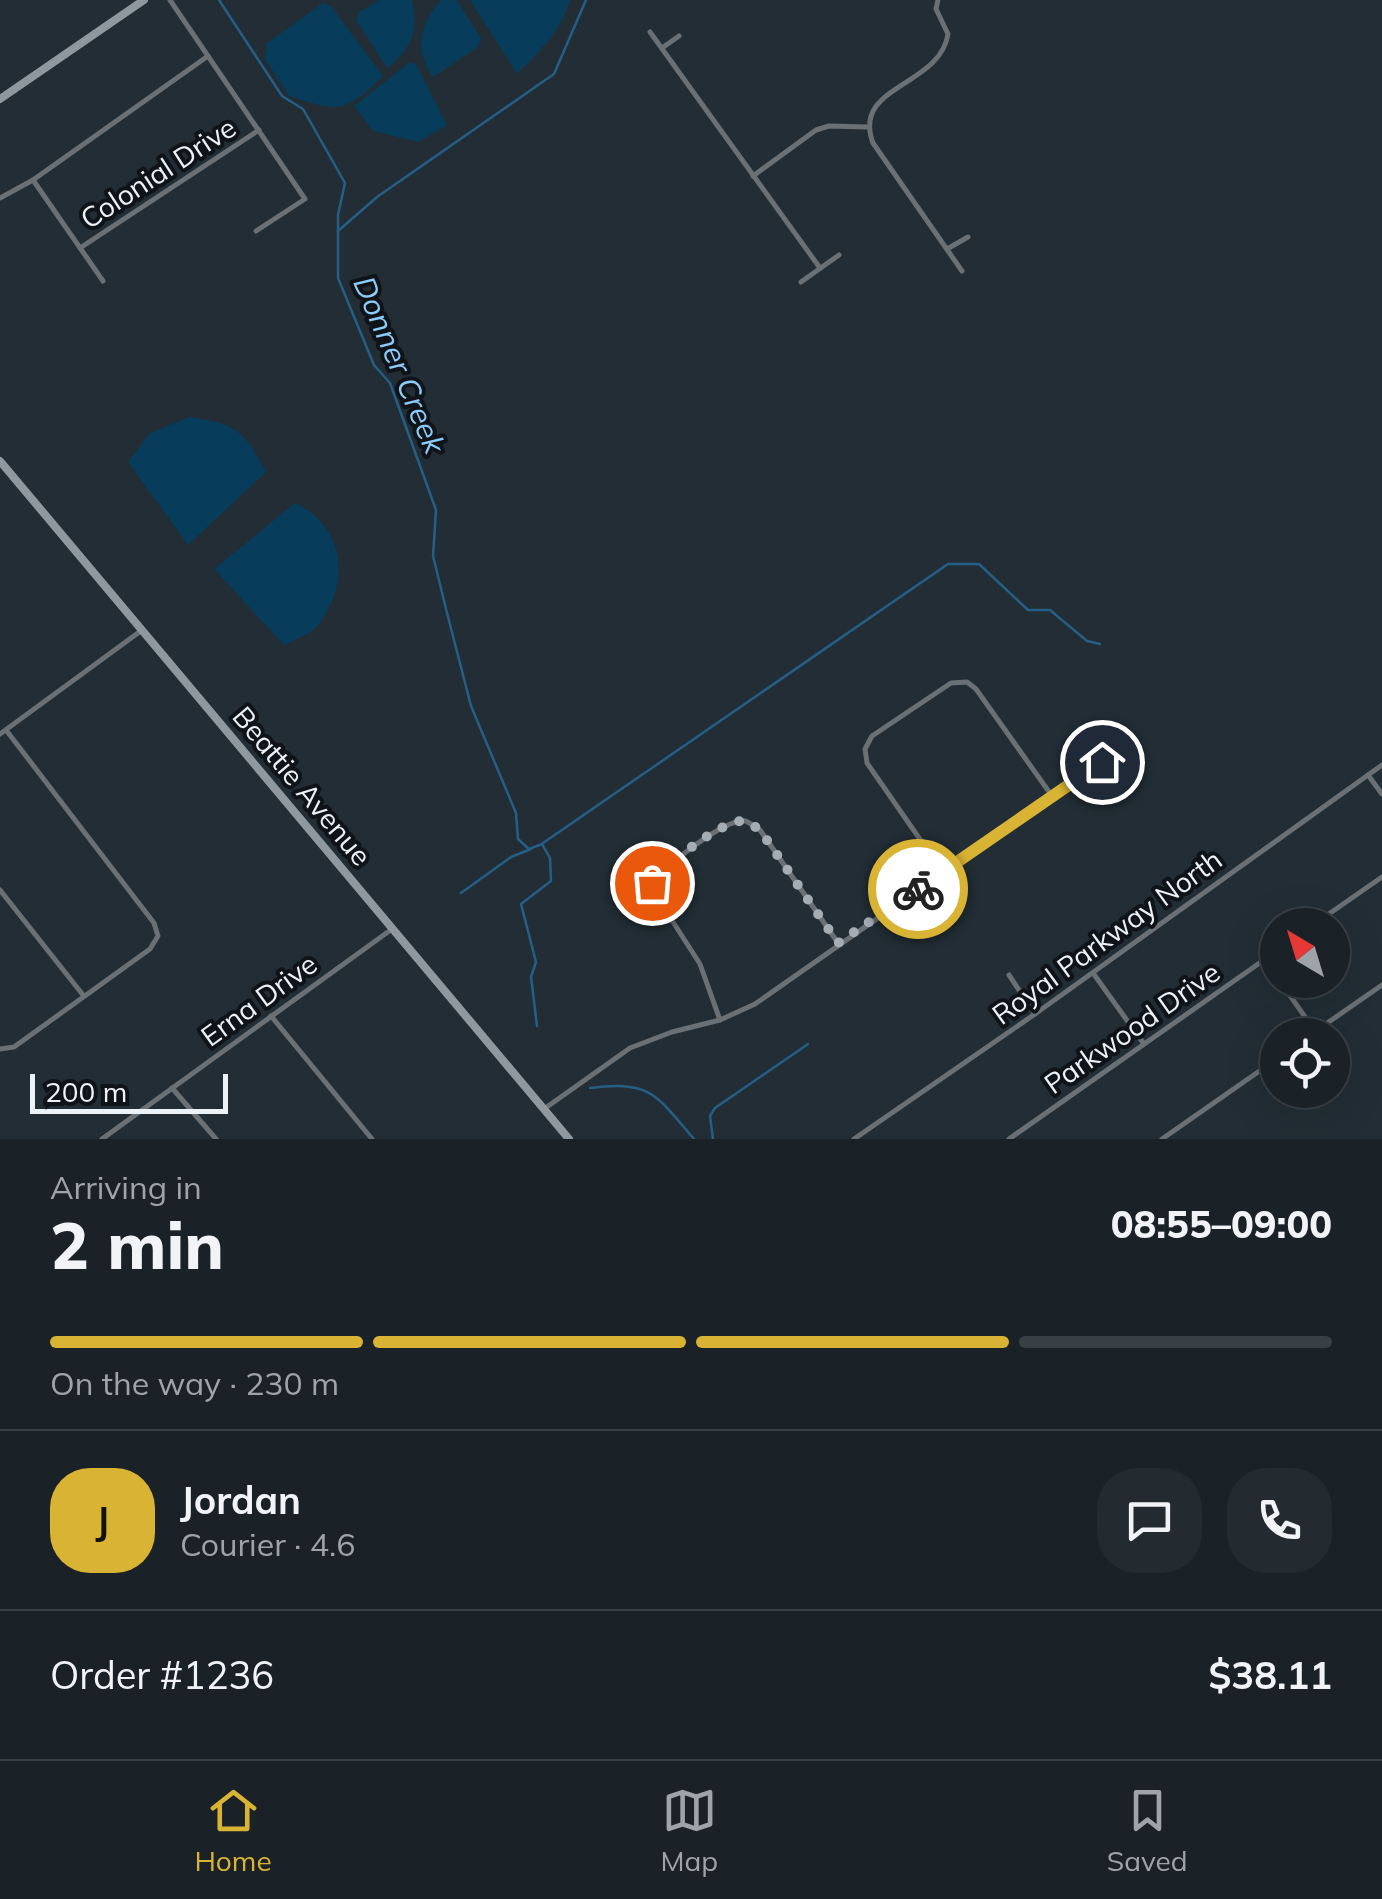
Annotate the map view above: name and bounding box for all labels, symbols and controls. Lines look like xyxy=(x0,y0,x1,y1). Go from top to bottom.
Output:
street label: Colonial Drive xyxy=(73,109,242,236)
water label: Donner Creek xyxy=(345,270,455,460)
street label: Beattie Avenue xyxy=(226,699,379,872)
pin xyxy=(1060,720,1145,805)
icon: home xyxy=(1075,735,1130,790)
courier xyxy=(868,839,968,939)
pin xyxy=(610,841,695,926)
street label: Royal Parkway North xyxy=(985,841,1228,1032)
icon: bag xyxy=(625,856,680,911)
icon: bike xyxy=(891,862,946,917)
north arrow xyxy=(1260,908,1350,998)
map controls xyxy=(1260,908,1350,1108)
street label: Erna Drive xyxy=(194,946,324,1053)
street label: Parkwood Drive xyxy=(1037,954,1226,1101)
button: locate xyxy=(1260,1018,1350,1108)
scale bar xyxy=(30,1069,228,1114)
text: 200 m xyxy=(45,1074,127,1109)
text: Arriving in xyxy=(50,1167,202,1207)
text: 08:55–09:00 xyxy=(1111,1200,1332,1248)
text: 2 min xyxy=(50,1204,224,1285)
text: On the way · 230 m xyxy=(50,1363,339,1403)
button: chat xyxy=(1097,1468,1202,1573)
button: phone xyxy=(1227,1468,1332,1573)
text: Jordan xyxy=(180,1476,301,1524)
text: J xyxy=(96,1496,109,1544)
text: Courier · 4.6 xyxy=(180,1524,356,1564)
text: Order #1236 xyxy=(50,1651,274,1699)
text: $38.11 xyxy=(1209,1651,1332,1699)
tab: Home xyxy=(194,1783,272,1878)
tab: Map xyxy=(660,1783,718,1878)
tab: Saved xyxy=(1107,1783,1188,1878)

